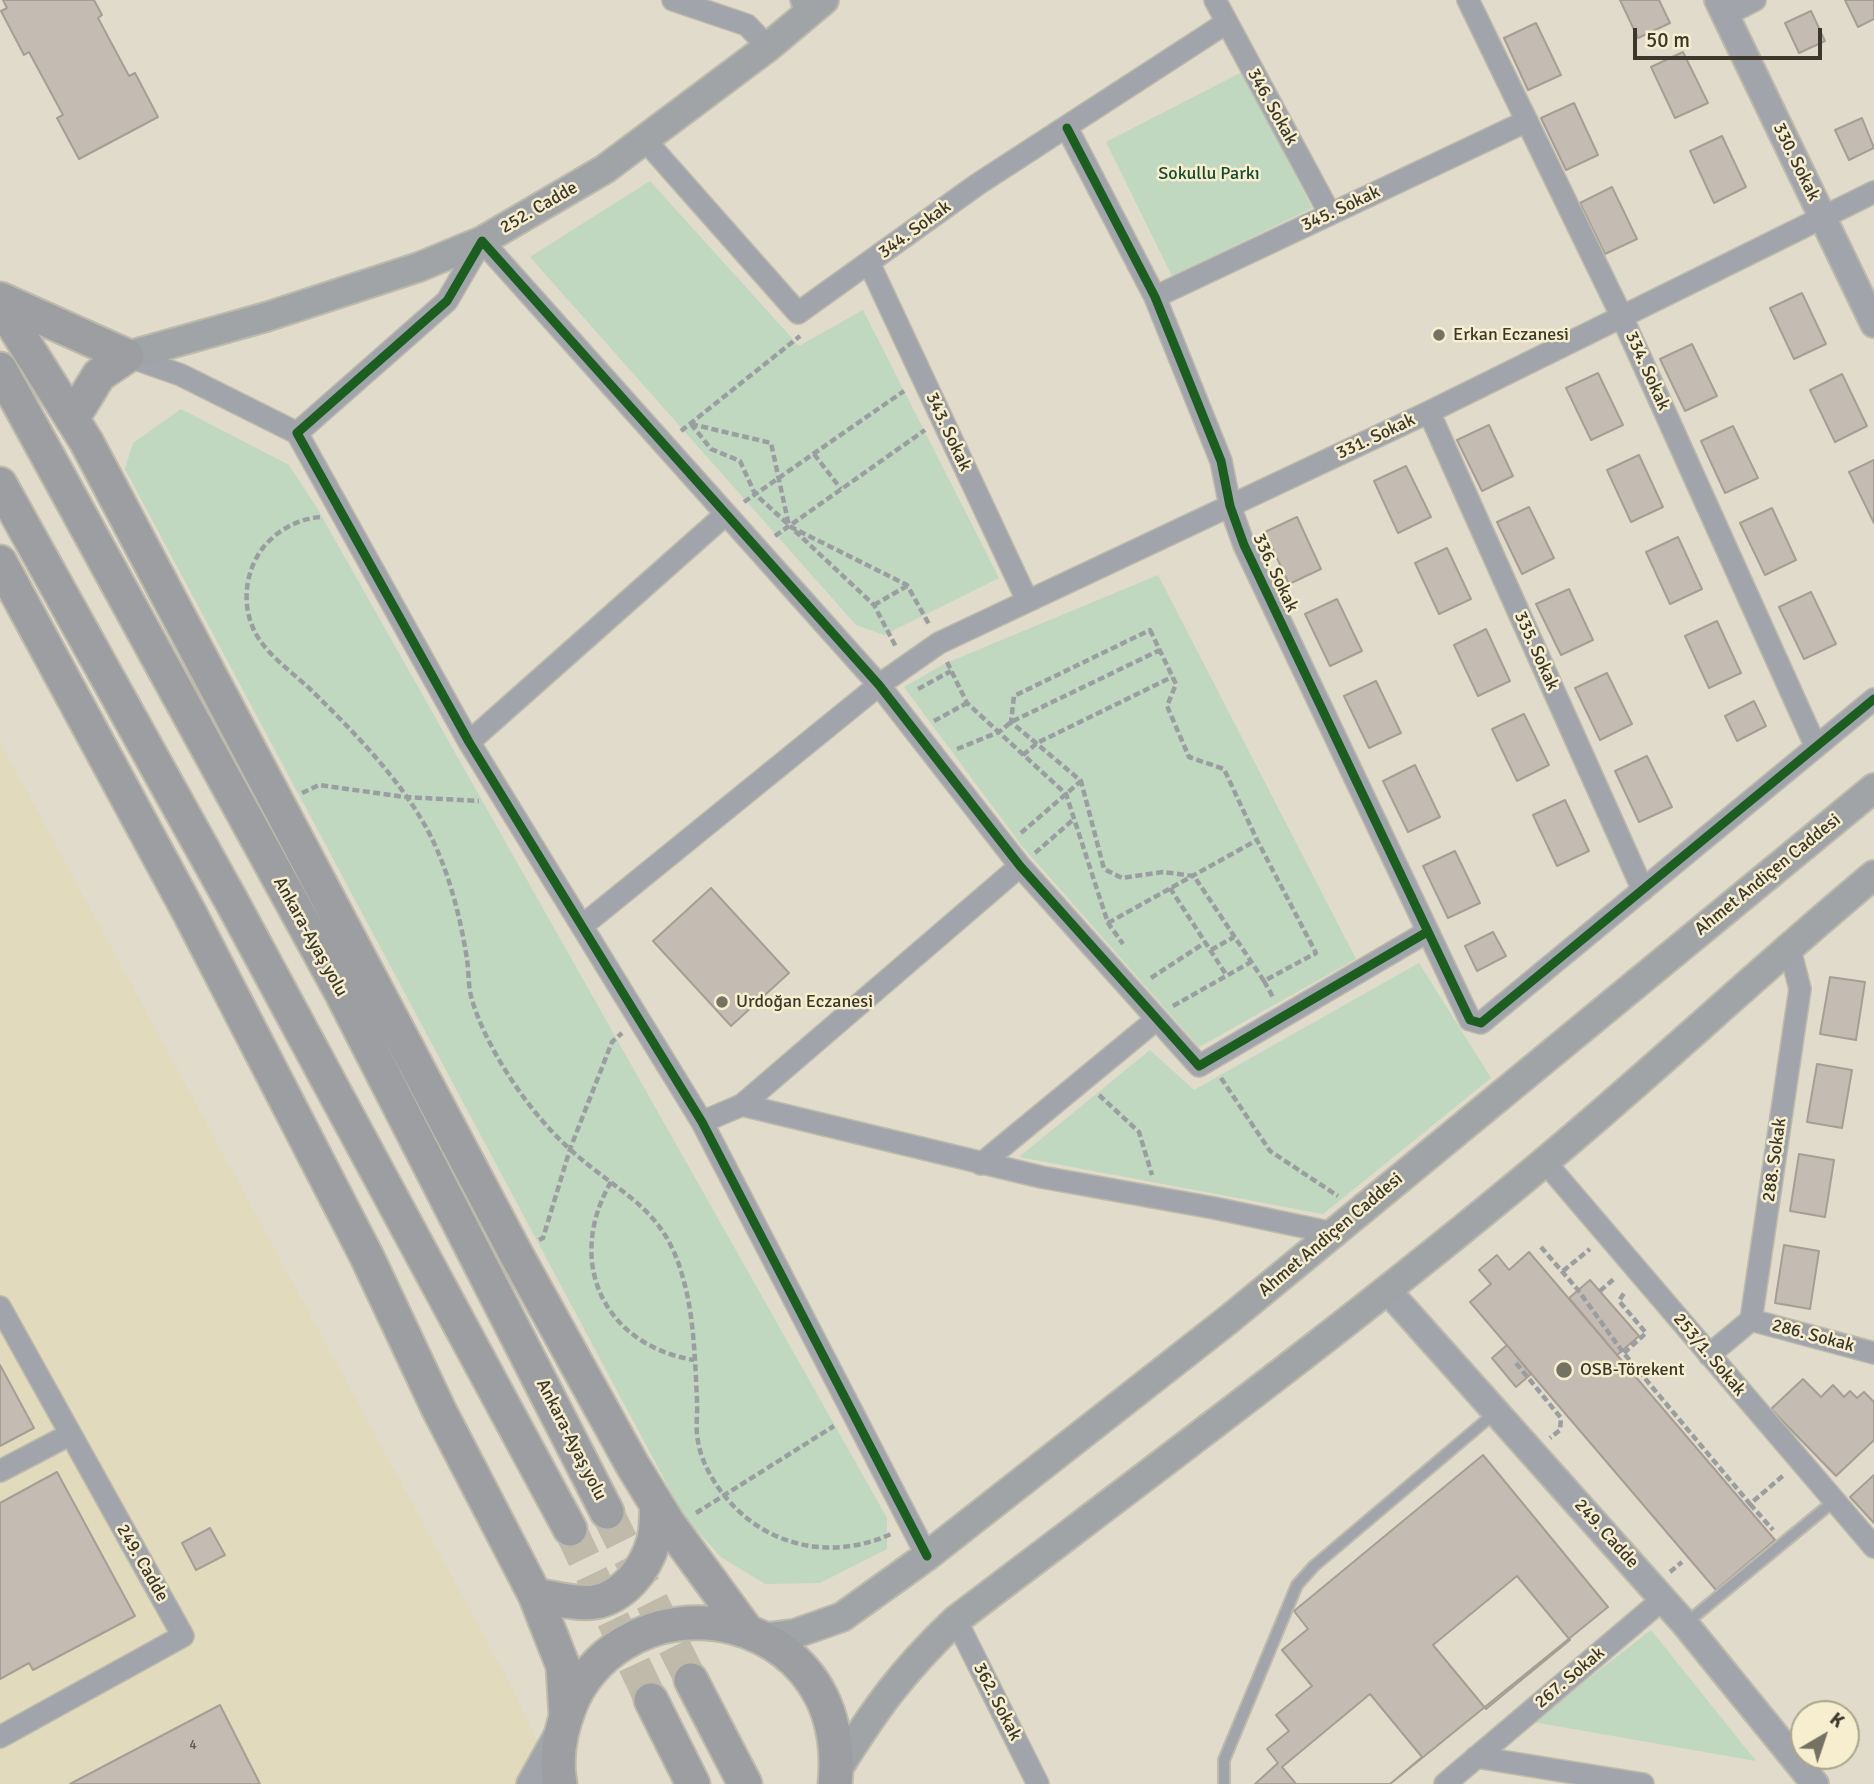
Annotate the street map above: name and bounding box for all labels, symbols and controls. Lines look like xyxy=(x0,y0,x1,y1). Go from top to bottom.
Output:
scale bar xyxy=(1636,14,1825,58)
text: 50 m xyxy=(1646,27,1690,53)
street label: 346. Sokak xyxy=(1242,65,1302,149)
street label: 330. Sokak xyxy=(1768,119,1824,205)
park label: Sokullu Parkı xyxy=(1158,163,1260,185)
street label: 252. Cadde xyxy=(496,177,582,239)
street label: 345. Sokak xyxy=(1298,181,1384,237)
street label: 344. Sokak xyxy=(875,196,955,264)
place label: Erkan Eczanesi xyxy=(1453,324,1569,346)
marker: Erkan Eczanesi xyxy=(1431,327,1447,343)
street label: 334. Sokak xyxy=(1620,328,1674,414)
street label: 343. Sokak xyxy=(920,389,976,475)
street label: 331. Sokak xyxy=(1333,409,1419,465)
street label: 336. Sokak xyxy=(1247,530,1303,616)
street label: 335. Sokak xyxy=(1509,608,1563,694)
street label: Ahmet Andiçen Caddesi xyxy=(1691,810,1845,940)
street label: Ankara-Ayaş yolu xyxy=(268,873,352,1001)
place label: Urdoğan Eczanesi xyxy=(736,991,873,1013)
marker: Urdoğan Eczanesi xyxy=(714,994,730,1010)
street label: 288. Sokak xyxy=(1758,1117,1792,1203)
street label: Ahmet Andiçen Caddesi xyxy=(1255,1168,1407,1302)
street label: 253/1. Sokak xyxy=(1668,1309,1750,1401)
street label: 286. Sokak xyxy=(1769,1315,1857,1357)
place label: OSB-Törekent xyxy=(1580,1359,1685,1381)
marker: OSB-Törekent xyxy=(1554,1360,1574,1380)
street label: Ankara-Ayaş yolu xyxy=(531,1376,611,1504)
street label: 249. Cadde xyxy=(1569,1495,1643,1573)
street label: 249. Cadde xyxy=(111,1520,173,1606)
street label: 267. Sokak xyxy=(1531,1643,1609,1713)
street label: 362. Sokak xyxy=(968,1659,1026,1745)
north arrow xyxy=(1790,1700,1860,1770)
text: K xyxy=(1825,1707,1849,1733)
house number: 4 xyxy=(189,1737,197,1753)

